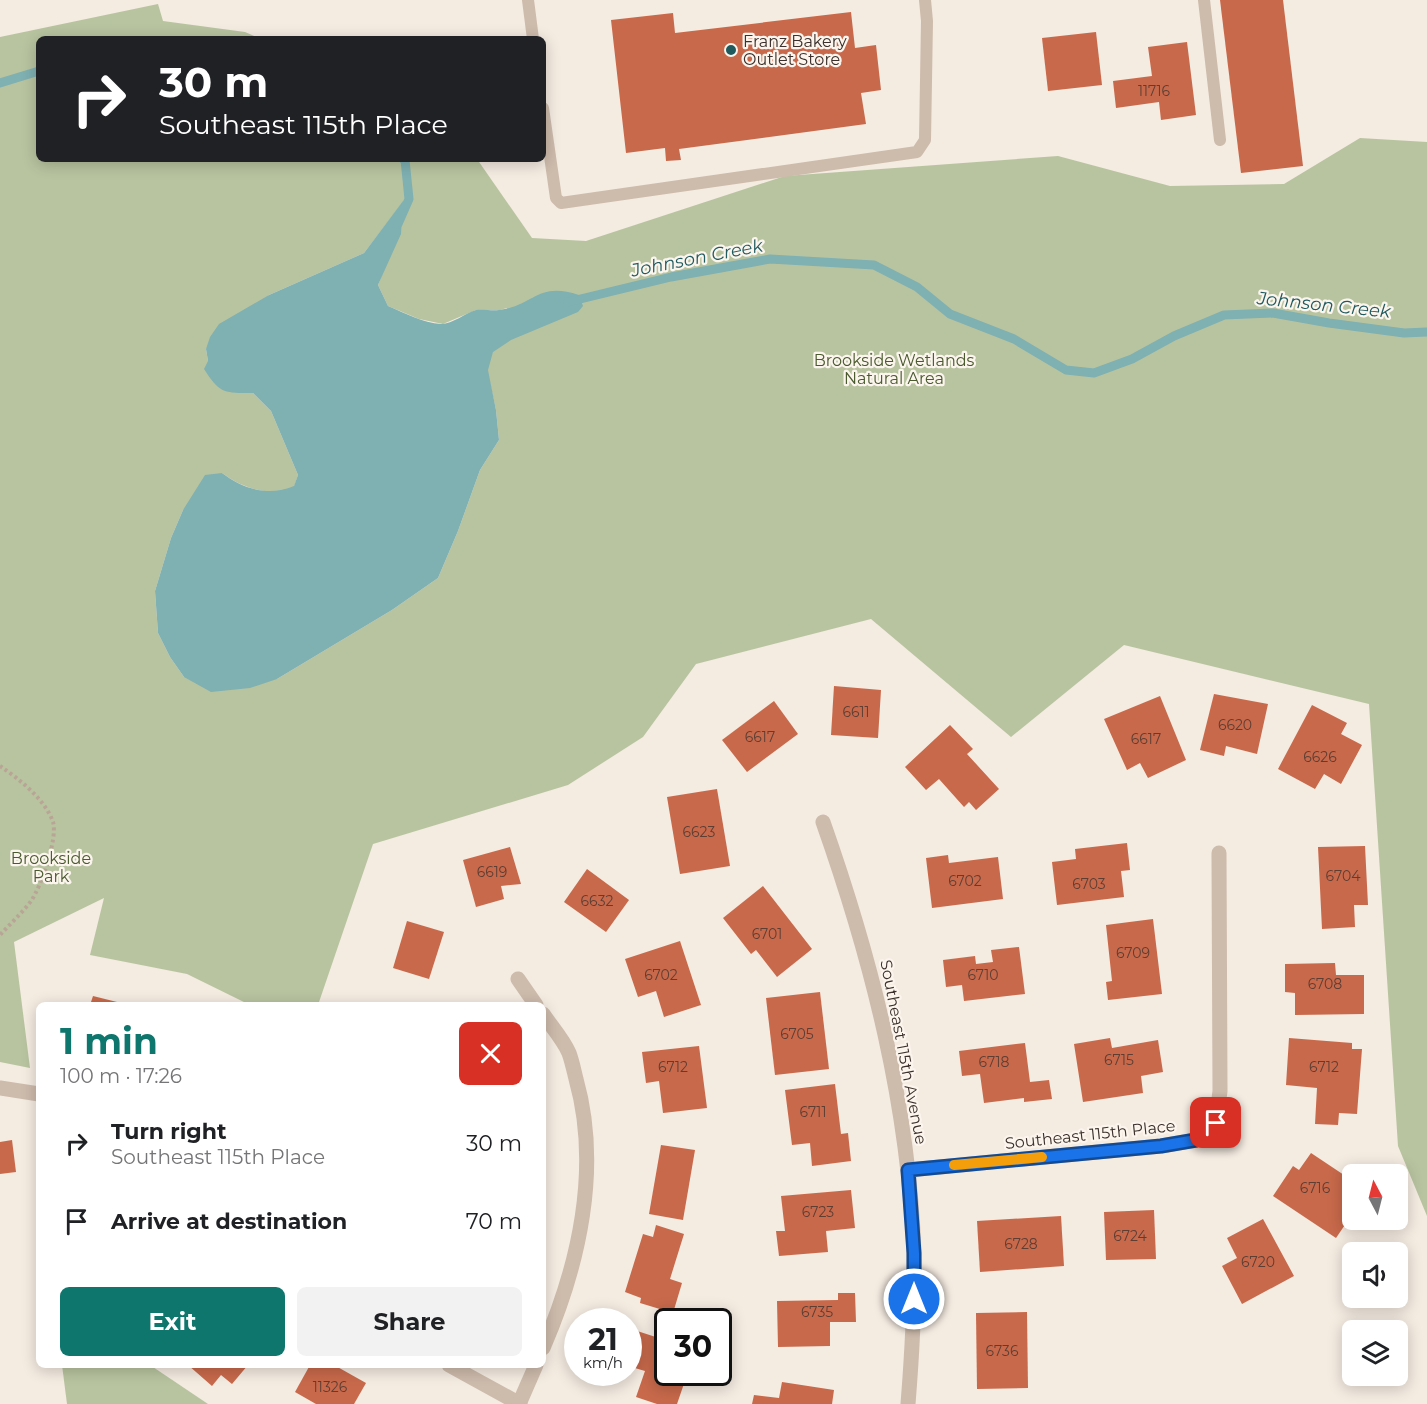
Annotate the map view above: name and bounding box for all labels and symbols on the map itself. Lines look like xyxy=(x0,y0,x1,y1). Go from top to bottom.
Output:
place label: Franz Bakery Outlet Store xyxy=(743,32,847,69)
marker: Franz Bakery Outlet Store xyxy=(724,43,738,57)
house number: 11716 xyxy=(1138,82,1171,100)
water label: Johnson Creek xyxy=(628,234,766,282)
water label: Johnson Creek xyxy=(1255,287,1393,323)
park label: Brookside Wetlands Natural Area xyxy=(814,351,975,388)
house number: 6611 xyxy=(842,703,870,721)
house number: 6620 xyxy=(1218,716,1252,734)
house number: 6617 xyxy=(745,728,775,746)
house number: 6617 xyxy=(1131,730,1161,748)
house number: 6626 xyxy=(1303,748,1337,766)
house number: 6623 xyxy=(683,823,716,841)
park label: Brookside Park xyxy=(11,849,91,886)
house number: 6619 xyxy=(477,863,507,881)
house number: 6704 xyxy=(1326,867,1361,885)
house number: 6702 xyxy=(948,872,982,890)
house number: 6703 xyxy=(1072,875,1106,893)
house number: 6632 xyxy=(581,892,613,910)
house number: 6701 xyxy=(752,925,782,943)
house number: 6709 xyxy=(1116,944,1150,962)
street label: Southeast 115th Avenue xyxy=(876,958,931,1146)
house number: 6702 xyxy=(644,966,678,984)
house number: 6710 xyxy=(967,966,999,984)
house number: 6708 xyxy=(1308,975,1342,993)
house number: 6705 xyxy=(780,1025,814,1043)
house number: 6715 xyxy=(1104,1051,1134,1069)
house number: 6718 xyxy=(979,1053,1009,1071)
house number: 6712 xyxy=(658,1058,688,1076)
house number: 6712 xyxy=(1309,1058,1339,1076)
pin xyxy=(1190,1097,1241,1148)
house number: 6711 xyxy=(800,1103,826,1121)
street label: Southeast 115th Place xyxy=(1004,1116,1176,1153)
north arrow xyxy=(1342,1164,1408,1230)
house number: 6716 xyxy=(1300,1179,1331,1197)
house number: 6723 xyxy=(802,1203,834,1221)
house number: 6724 xyxy=(1113,1227,1148,1245)
house number: 6728 xyxy=(1004,1235,1038,1253)
house number: 6720 xyxy=(1241,1253,1275,1271)
position arrow xyxy=(882,1267,946,1331)
house number: 6735 xyxy=(801,1303,833,1321)
speed limit sign: 30 xyxy=(654,1308,732,1386)
house number: 6736 xyxy=(986,1342,1019,1360)
house number: 11326 xyxy=(313,1378,348,1396)

